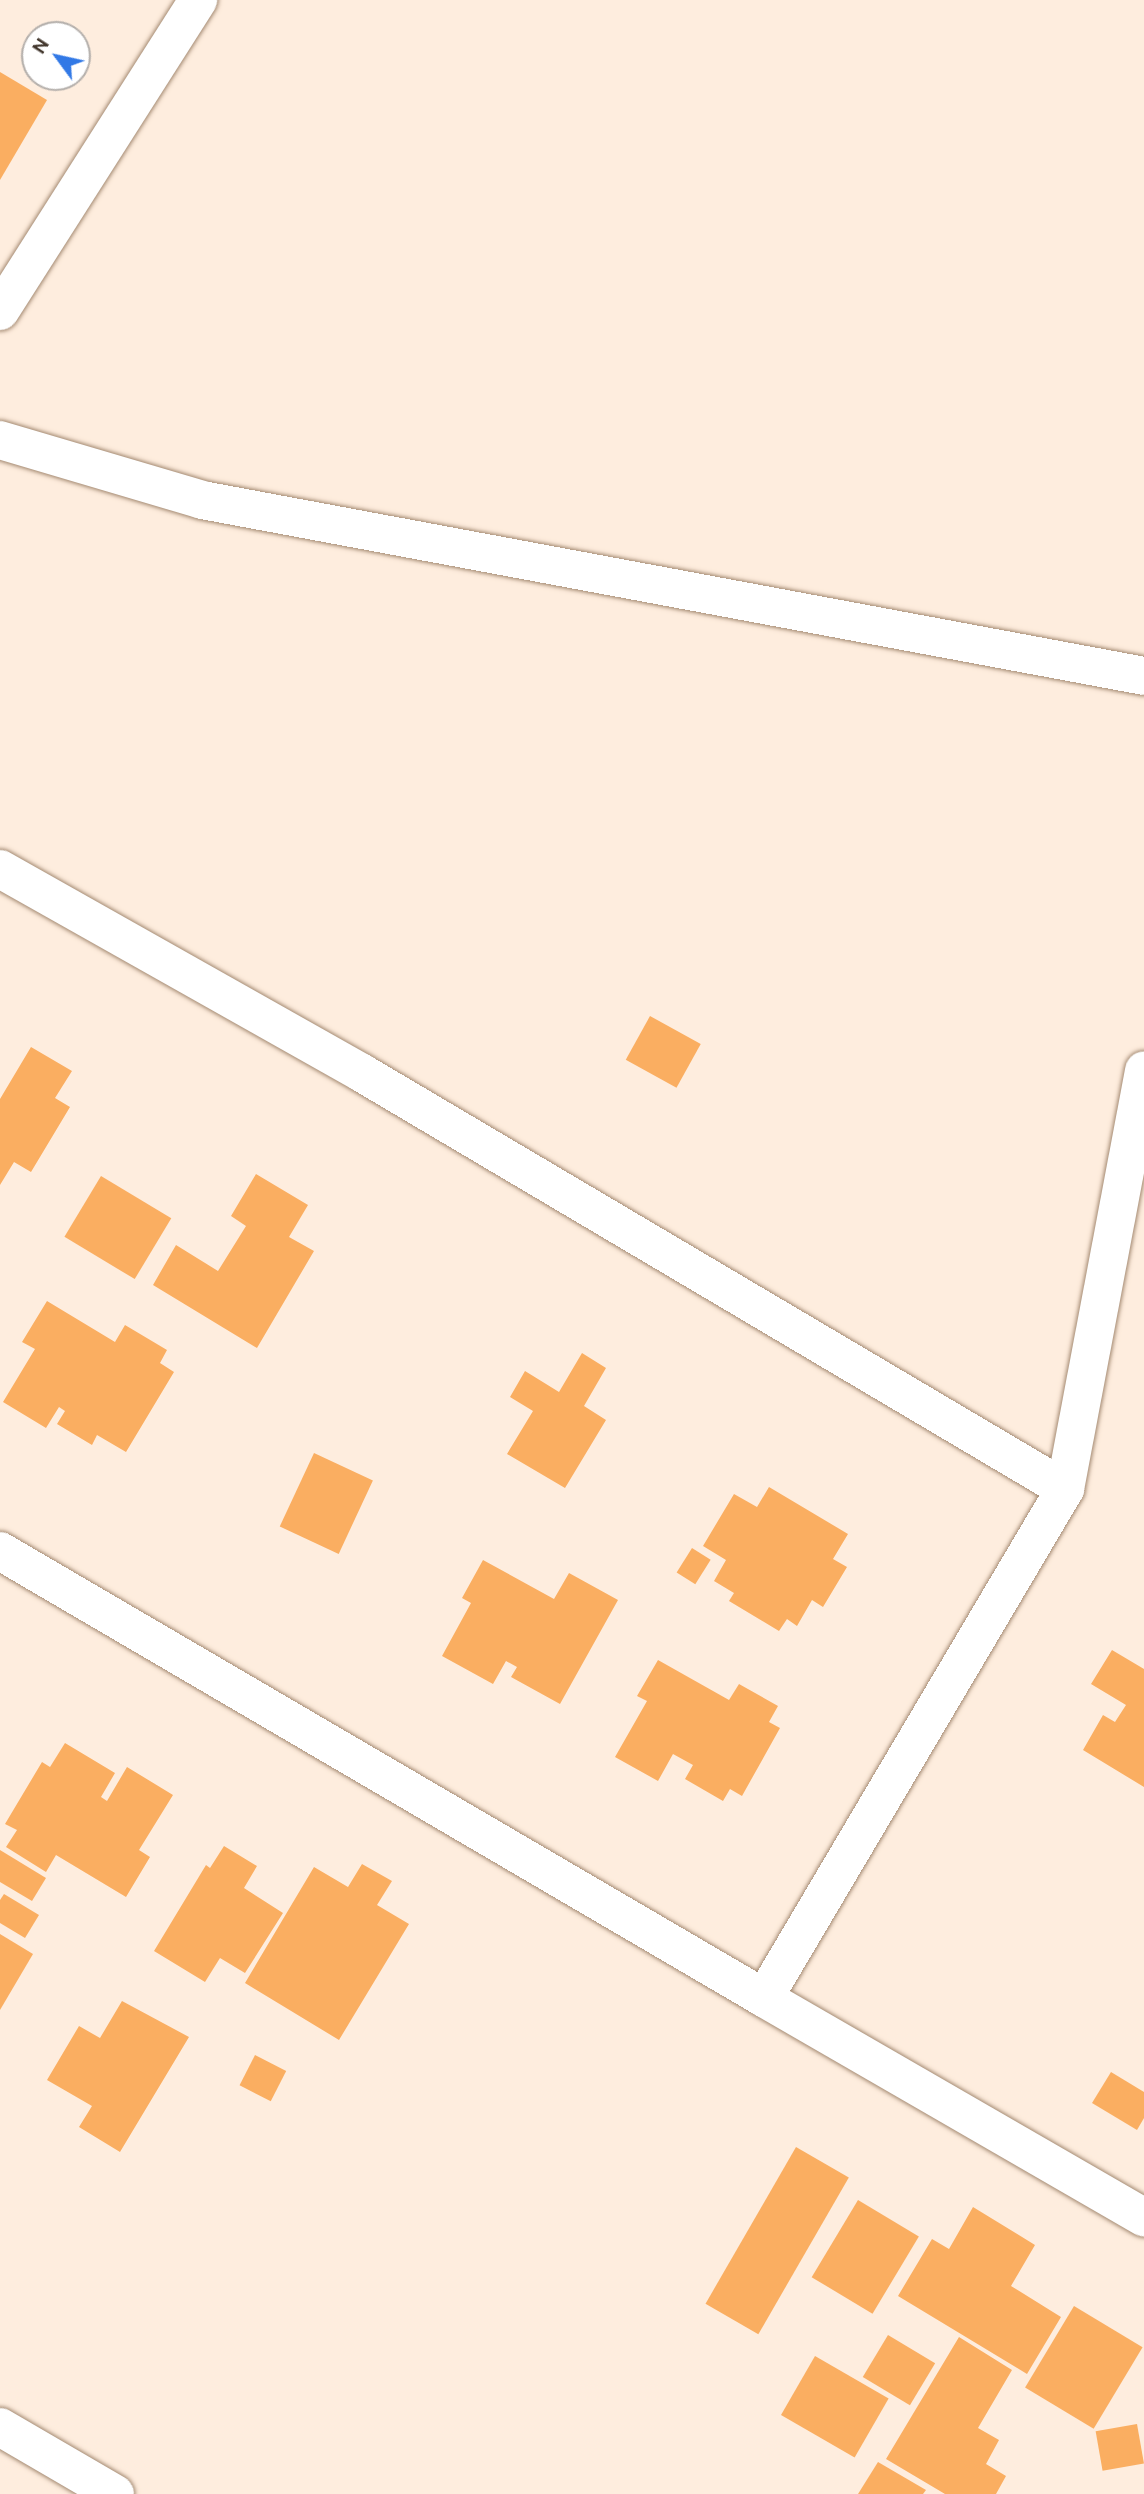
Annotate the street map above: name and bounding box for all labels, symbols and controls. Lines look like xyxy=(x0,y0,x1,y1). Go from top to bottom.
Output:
north arrow xyxy=(21,21,91,91)
text: N xyxy=(27,34,53,58)

